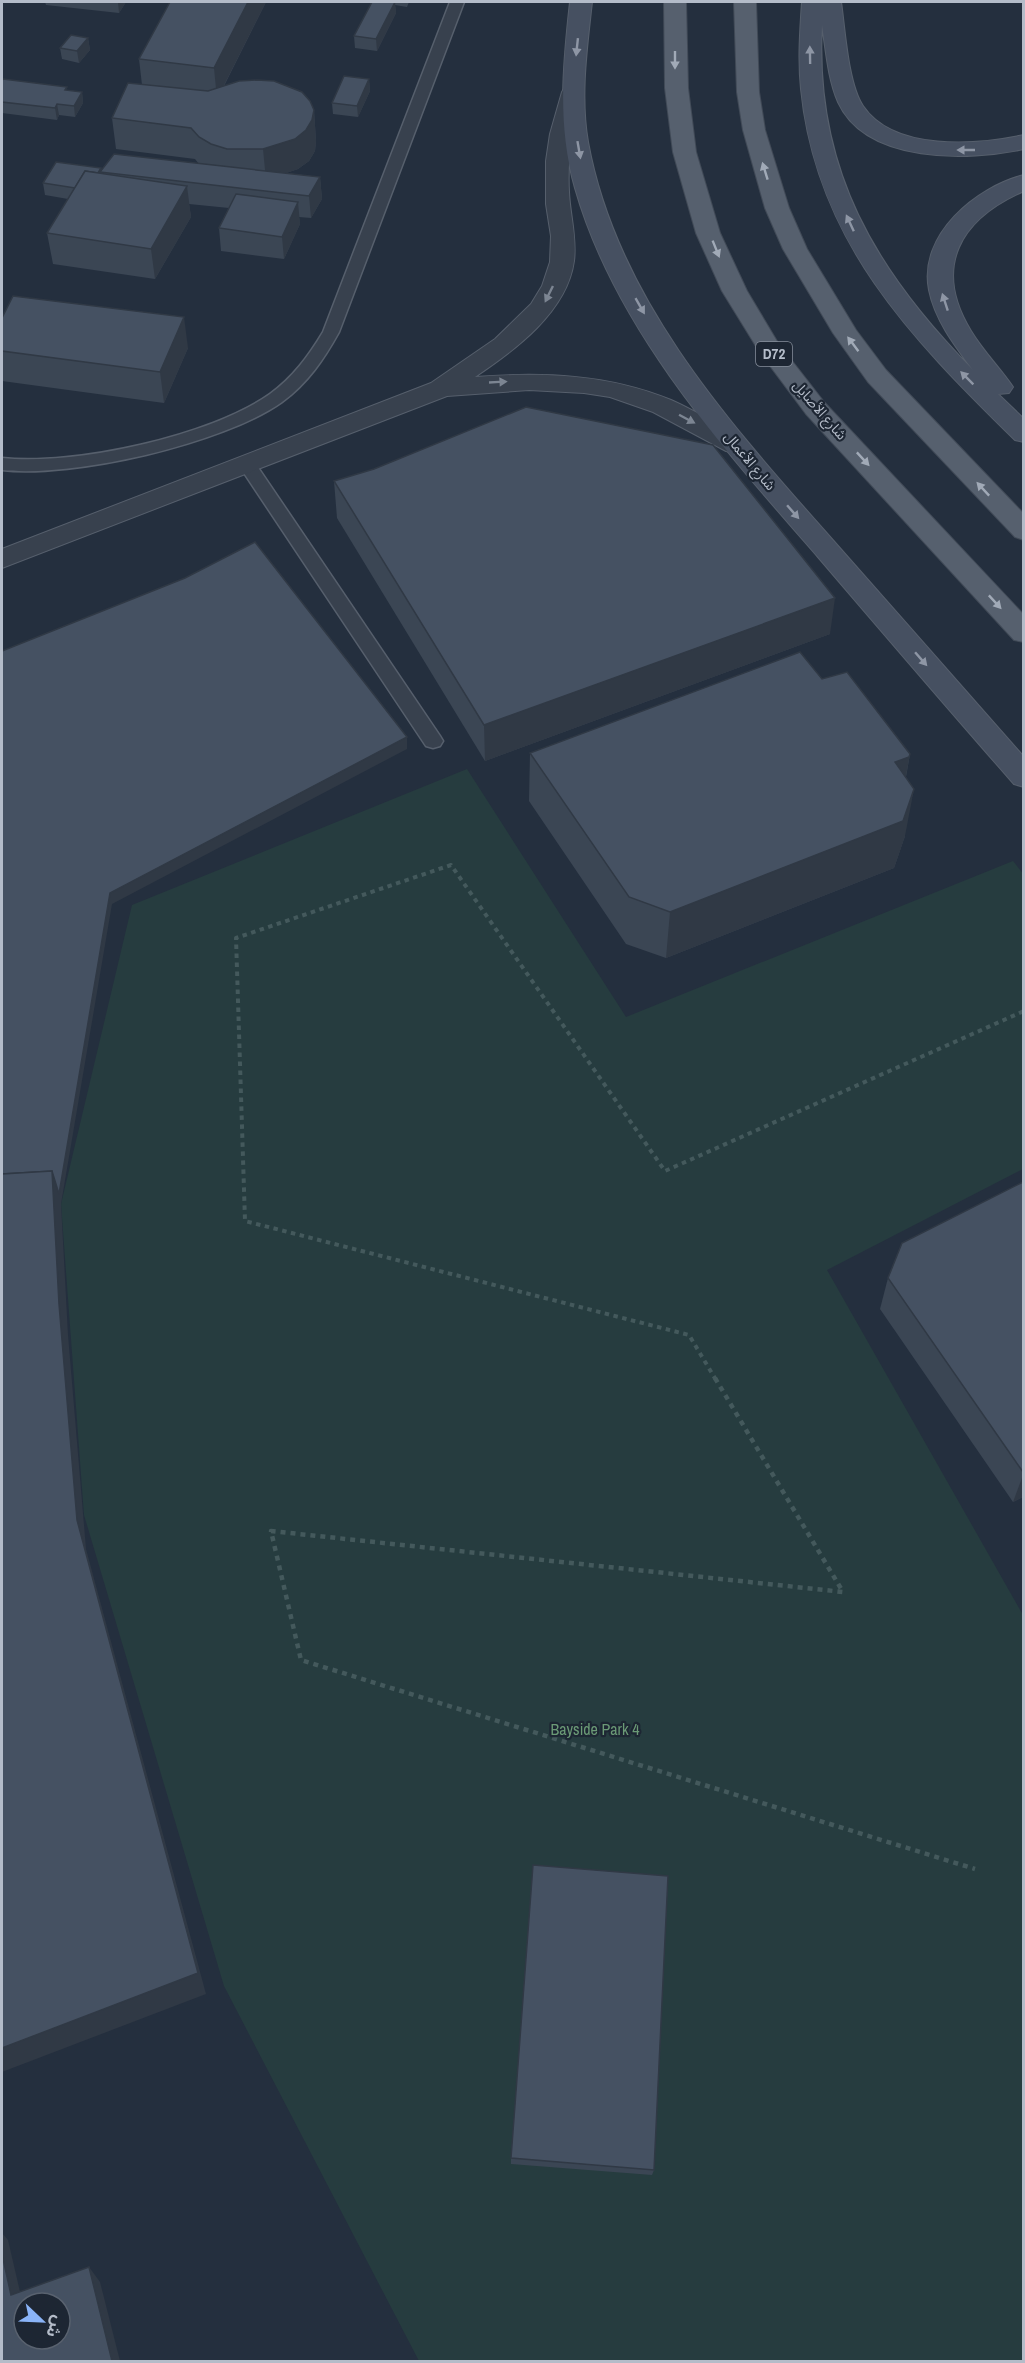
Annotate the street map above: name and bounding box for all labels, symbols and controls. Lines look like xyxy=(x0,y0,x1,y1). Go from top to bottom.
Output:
one-way arrow xyxy=(572,37,582,56)
one-way arrow xyxy=(805,46,814,65)
one-way arrow xyxy=(670,50,680,69)
one-way arrow xyxy=(575,141,584,160)
one-way arrow xyxy=(956,145,975,155)
one-way arrow xyxy=(759,162,769,180)
one-way arrow xyxy=(846,215,855,232)
one-way arrow xyxy=(712,240,721,258)
one-way arrow xyxy=(544,285,553,302)
one-way arrow xyxy=(940,293,950,311)
one-way arrow xyxy=(634,298,645,314)
one-way arrow xyxy=(847,337,859,353)
road number: D72 xyxy=(756,342,792,366)
one-way arrow xyxy=(960,372,974,386)
street label: شارع الأصايل xyxy=(788,377,851,445)
one-way arrow xyxy=(489,378,508,387)
one-way arrow xyxy=(679,414,696,424)
street label: شارع الأعمال xyxy=(719,428,780,495)
one-way arrow xyxy=(856,451,869,466)
one-way arrow xyxy=(977,482,991,496)
one-way arrow xyxy=(787,504,800,520)
one-way arrow xyxy=(988,595,1002,610)
one-way arrow xyxy=(914,651,927,666)
park label: Bayside Park 4 xyxy=(551,1718,639,1740)
north arrow xyxy=(12,2291,72,2351)
text: ش xyxy=(41,2312,70,2341)

